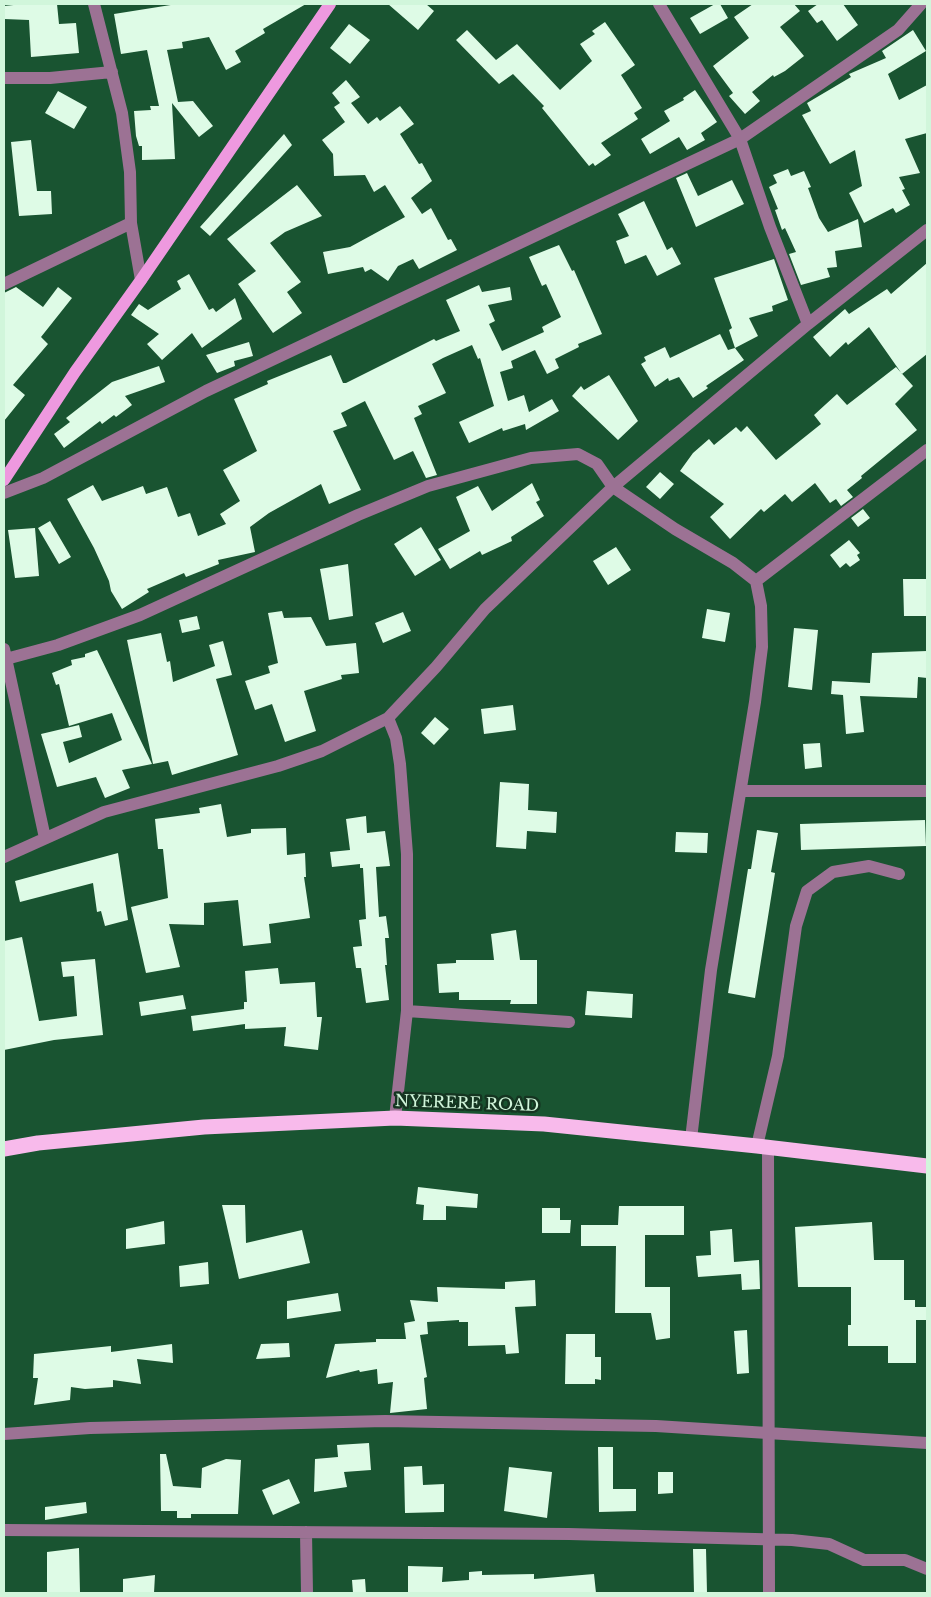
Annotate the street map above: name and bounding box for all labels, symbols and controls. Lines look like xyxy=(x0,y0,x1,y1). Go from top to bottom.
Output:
street label: NYERERE ROAD xyxy=(395,1092,539,1116)

